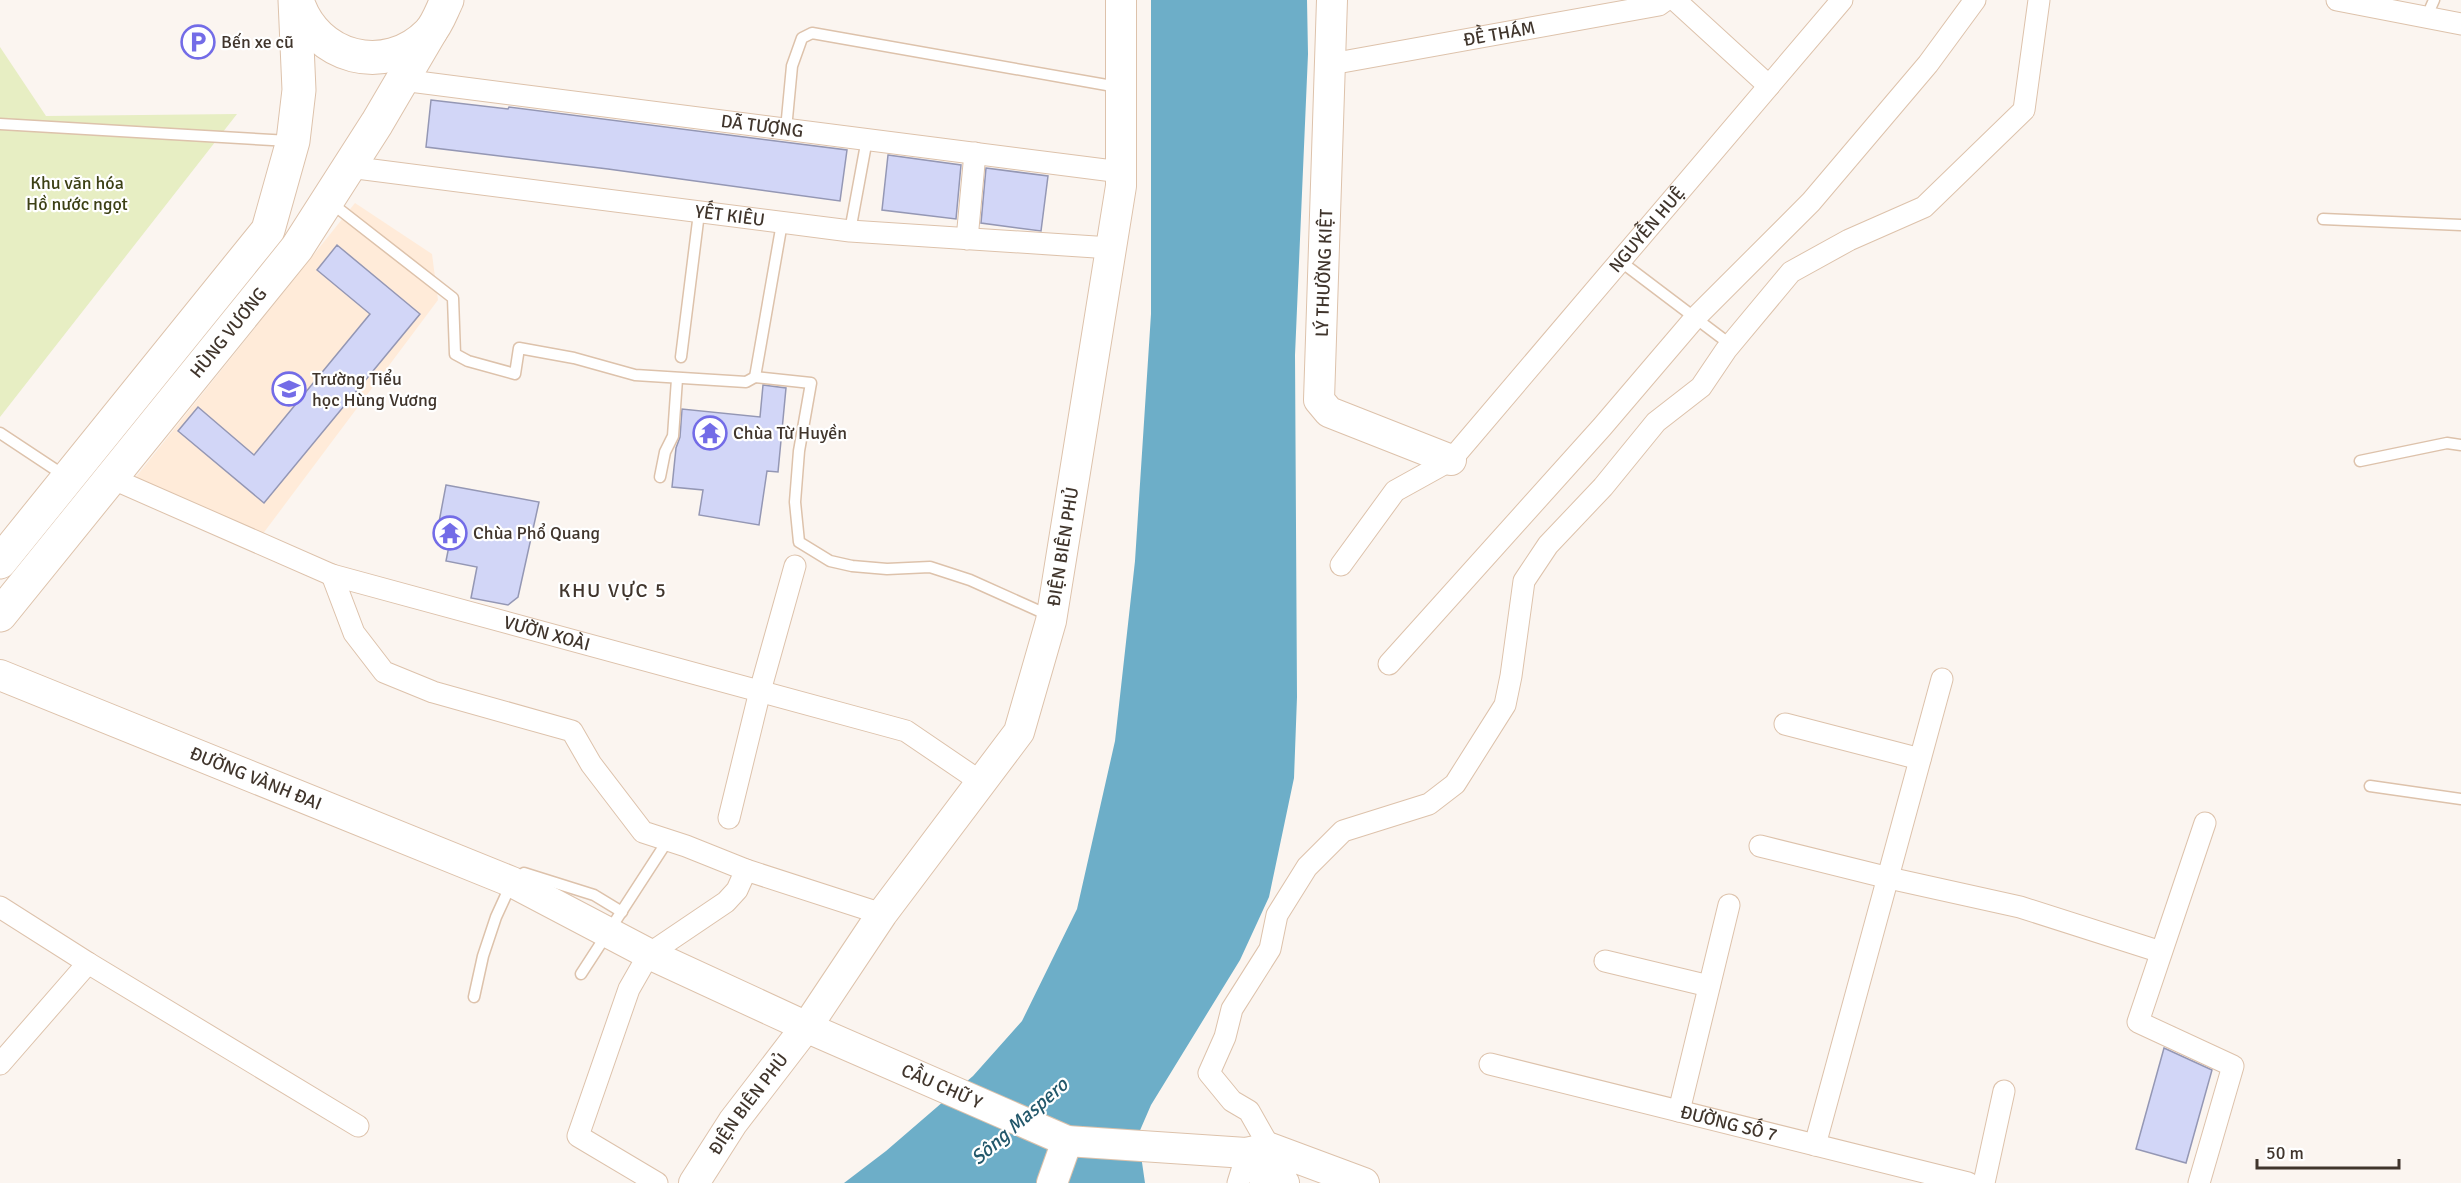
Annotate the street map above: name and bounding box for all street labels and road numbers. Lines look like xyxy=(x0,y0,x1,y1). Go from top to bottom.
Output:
street label: ĐỀ THÁM xyxy=(1462,16,1537,51)
street label: DÃ TƯỢNG xyxy=(720,110,805,142)
street label: NGUYỄN HUỆ xyxy=(1604,182,1689,277)
street label: YẾT KIÊU xyxy=(694,198,766,231)
street label: LÝ THƯỜNG KIỆT xyxy=(1311,208,1337,337)
street label: HÙNG VƯƠNG xyxy=(185,283,272,382)
street label: ĐIỆN BIÊN PHỦ xyxy=(1043,485,1083,608)
street label: VƯỜN XOÀI xyxy=(501,611,592,656)
street label: ĐƯỜNG VÀNH ĐAI xyxy=(187,742,325,815)
street label: ĐIỆN BIÊN PHỦ xyxy=(704,1049,793,1159)
street label: CẦU CHỮ Y xyxy=(898,1059,986,1114)
street label: ĐƯỜNG SỐ 7 xyxy=(1678,1101,1779,1146)

